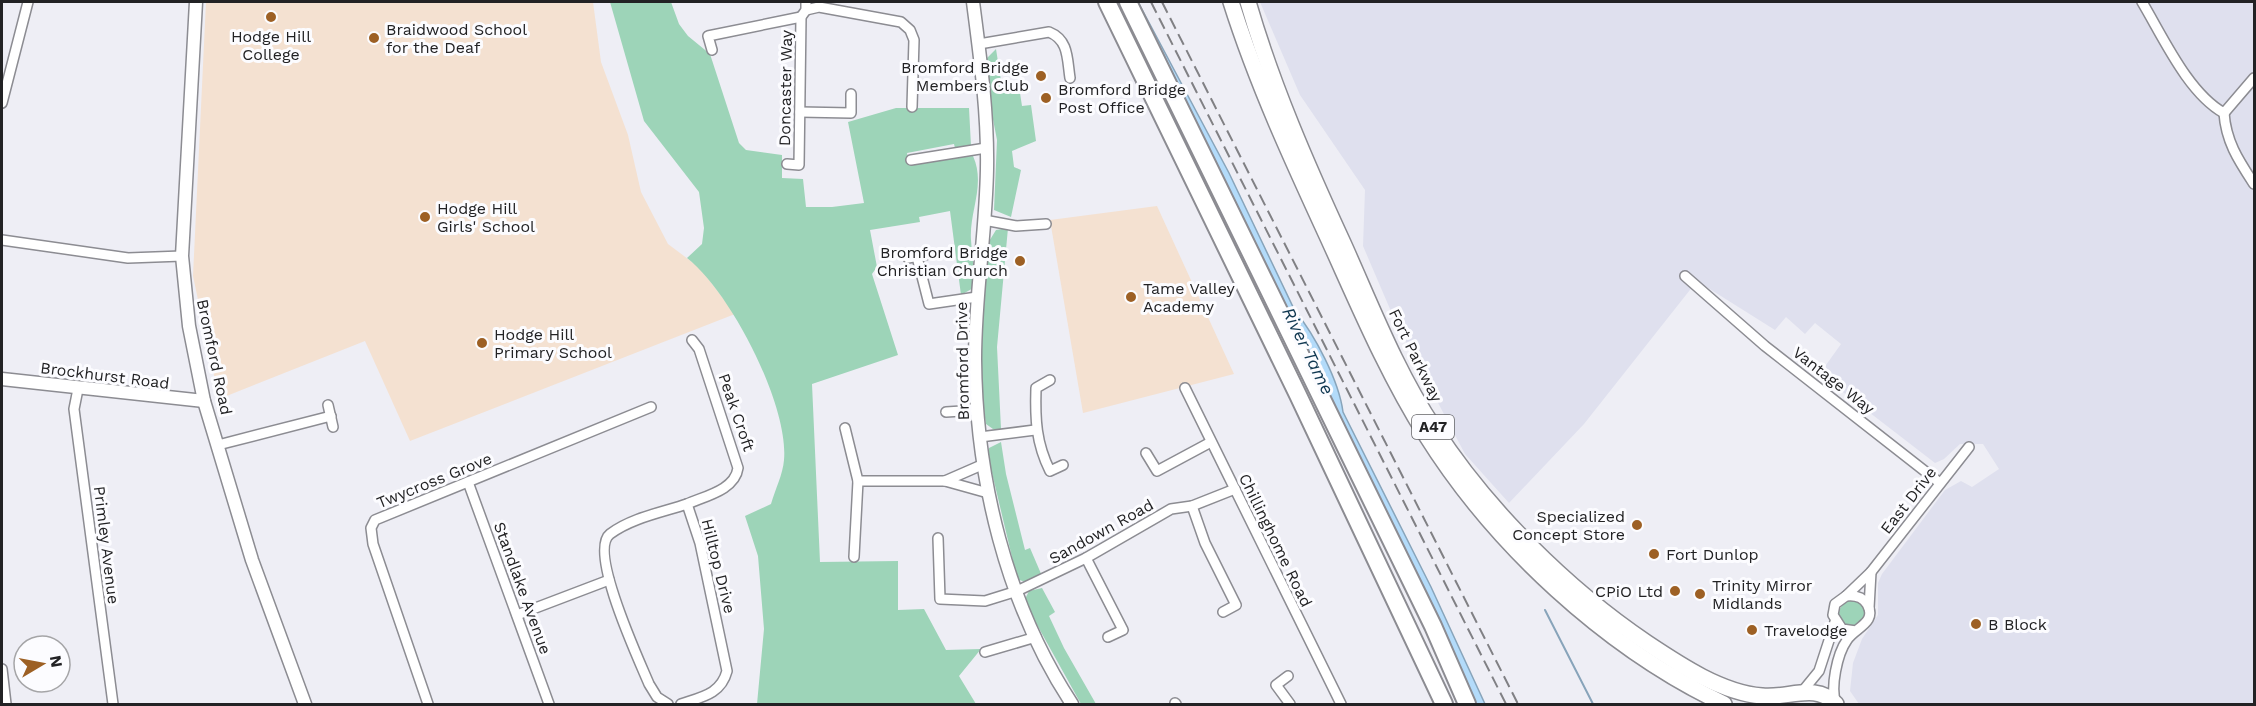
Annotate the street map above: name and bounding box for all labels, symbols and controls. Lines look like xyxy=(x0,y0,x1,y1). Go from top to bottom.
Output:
marker: Hodge Hill College xyxy=(264,10,278,24)
place label: Braidwood School for the Deaf xyxy=(386,20,527,57)
place label: Hodge Hill College xyxy=(231,27,311,64)
street label: Doncaster Way xyxy=(775,29,796,146)
marker: Braidwood School for the Deaf xyxy=(367,31,381,45)
place label: Bromford Bridge Members Club xyxy=(901,58,1029,95)
marker: Bromford Bridge Members Club xyxy=(1034,69,1048,83)
place label: Bromford Bridge Post Office xyxy=(1058,80,1186,117)
marker: Bromford Bridge Post Office xyxy=(1039,91,1053,105)
place label: Hodge Hill Girls' School xyxy=(437,199,535,236)
marker: Hodge Hill Girls' School xyxy=(418,210,432,224)
place label: Bromford Bridge Christian Church xyxy=(877,243,1008,280)
marker: Bromford Bridge Christian Church xyxy=(1013,254,1027,268)
place label: Tame Valley Academy xyxy=(1143,279,1236,316)
marker: Tame Valley Academy xyxy=(1124,290,1138,304)
street label: Bromford Road xyxy=(193,297,236,417)
street label: Bromford Drive xyxy=(952,301,973,420)
water label: River Tame xyxy=(1278,304,1339,398)
street label: Fort Parkway xyxy=(1385,306,1447,406)
place label: Hodge Hill Primary School xyxy=(494,325,612,362)
marker: Hodge Hill Primary School xyxy=(475,336,489,350)
street label: Vantage Way xyxy=(1789,343,1879,419)
street label: Brockhurst Road xyxy=(39,358,171,393)
street label: Peak Croft xyxy=(714,371,759,454)
road number: A47 xyxy=(1412,415,1454,439)
street label: Twycross Grove xyxy=(374,449,495,512)
street label: East Drive xyxy=(1876,463,1940,538)
street label: Chillinghome Road xyxy=(1235,470,1316,610)
street label: Primley Avenue xyxy=(90,485,123,605)
street label: Sandown Road xyxy=(1046,495,1157,568)
place label: Specialized Concept Store xyxy=(1512,507,1625,544)
street label: Hilltop Drive xyxy=(698,517,739,616)
marker: Specialized Concept Store xyxy=(1630,518,1644,532)
street label: Standlake Avenue xyxy=(490,519,555,657)
place label: Fort Dunlop xyxy=(1666,545,1759,564)
marker: Fort Dunlop xyxy=(1647,547,1661,561)
place label: Trinity Mirror Midlands xyxy=(1712,576,1813,613)
place label: CPiO Ltd xyxy=(1595,582,1663,601)
marker: CPiO Ltd xyxy=(1668,584,1682,598)
marker: Trinity Mirror Midlands xyxy=(1693,587,1707,601)
place label: B Block xyxy=(1988,615,2047,634)
marker: B Block xyxy=(1969,617,1983,631)
place label: Travelodge xyxy=(1764,621,1847,640)
marker: Travelodge xyxy=(1745,623,1759,637)
north arrow xyxy=(12,634,72,694)
text: N xyxy=(46,654,67,669)

